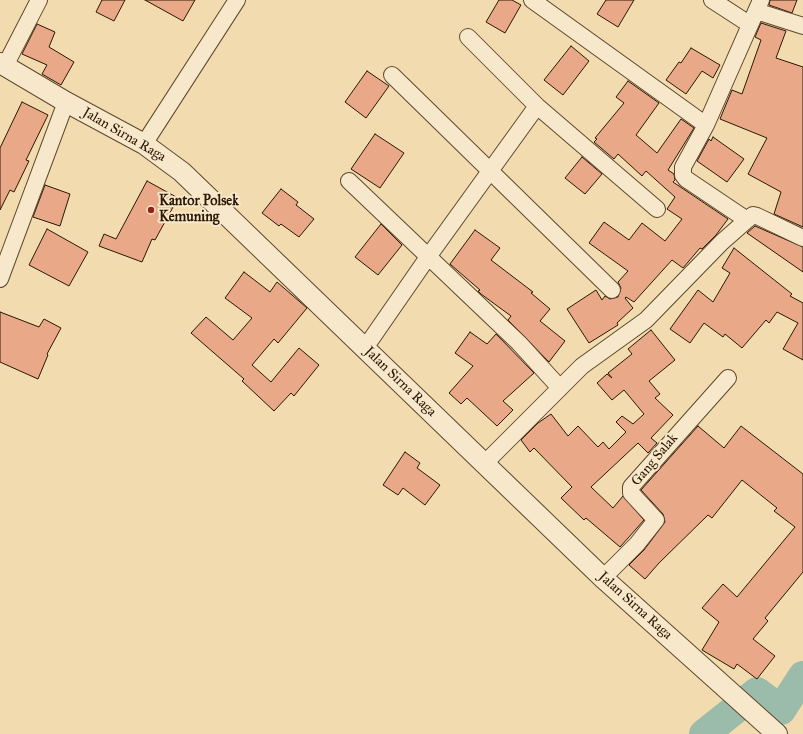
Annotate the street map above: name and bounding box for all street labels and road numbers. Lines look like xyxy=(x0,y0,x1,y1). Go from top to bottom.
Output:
street label: Jalan Sirna Raga xyxy=(79,104,169,166)
street label: Jalan Sirna Raga xyxy=(361,344,439,420)
street label: Gang Salak xyxy=(628,430,682,490)
street label: Jalan Sirna Raga xyxy=(595,569,675,643)

